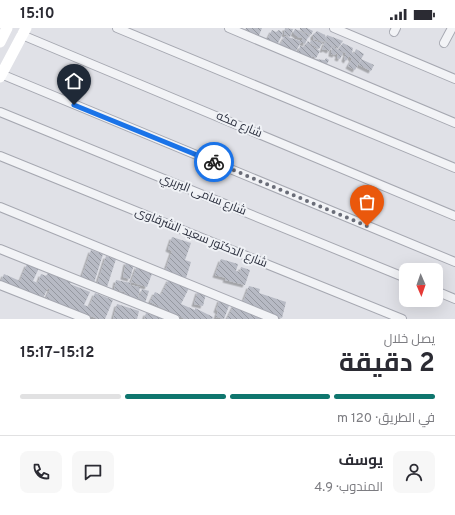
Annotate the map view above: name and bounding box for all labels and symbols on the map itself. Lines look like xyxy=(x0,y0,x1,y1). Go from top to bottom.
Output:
pin xyxy=(57,64,91,105)
street label: شارع مكه xyxy=(214,108,265,142)
courier xyxy=(194,142,234,182)
street label: شارع سامى البربري xyxy=(157,170,249,221)
pin xyxy=(350,185,384,226)
street label: شارع الدكتور سعيد الشرقاوى xyxy=(132,204,270,272)
north arrow xyxy=(399,263,443,307)

